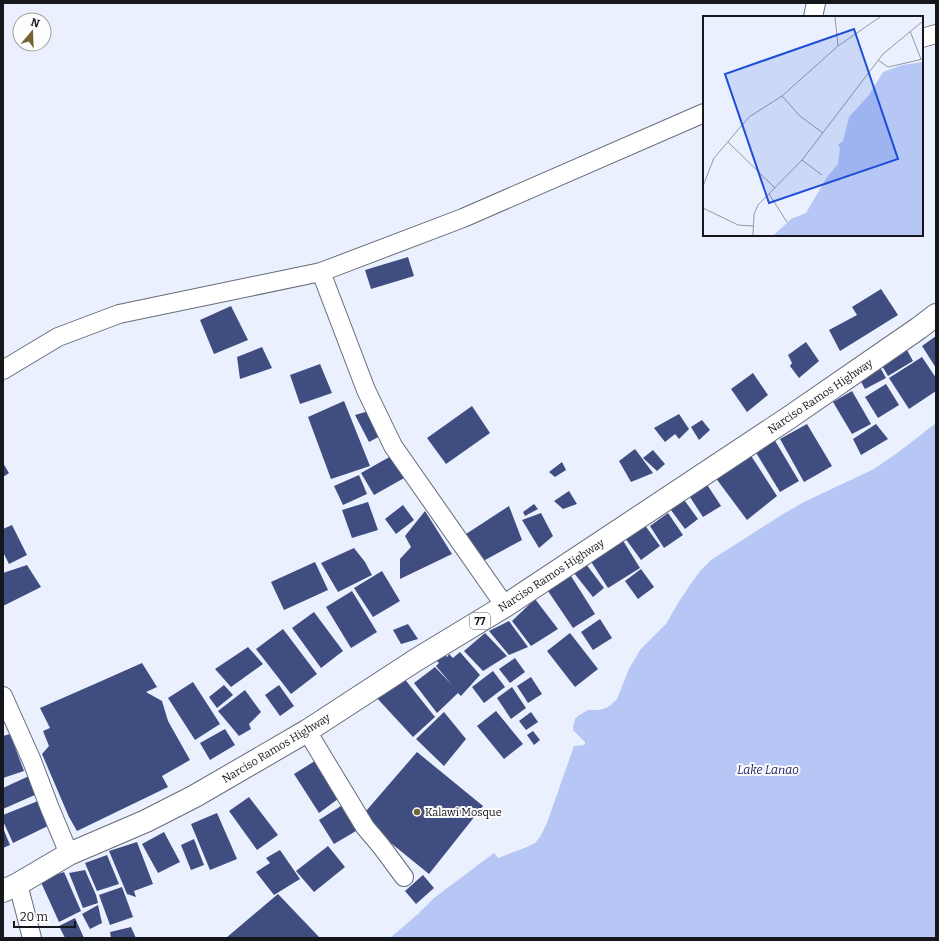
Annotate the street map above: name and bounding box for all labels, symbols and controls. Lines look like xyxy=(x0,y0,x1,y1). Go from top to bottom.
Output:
north arrow xyxy=(12,12,52,52)
text: N xyxy=(29,15,42,31)
inset map xyxy=(703,16,923,236)
street label: Narciso Ramos Highway xyxy=(765,356,875,436)
street label: Narciso Ramos Highway xyxy=(496,536,607,615)
road number: 77 xyxy=(470,613,490,629)
street label: Narciso Ramos Highway xyxy=(220,711,333,786)
water label: Lake Lanao xyxy=(737,763,799,777)
place label: Kalawi Mosque xyxy=(425,806,502,819)
marker: Kalawi Mosque xyxy=(412,807,422,817)
scale bar xyxy=(14,903,75,929)
text: 20 m xyxy=(20,910,49,924)

